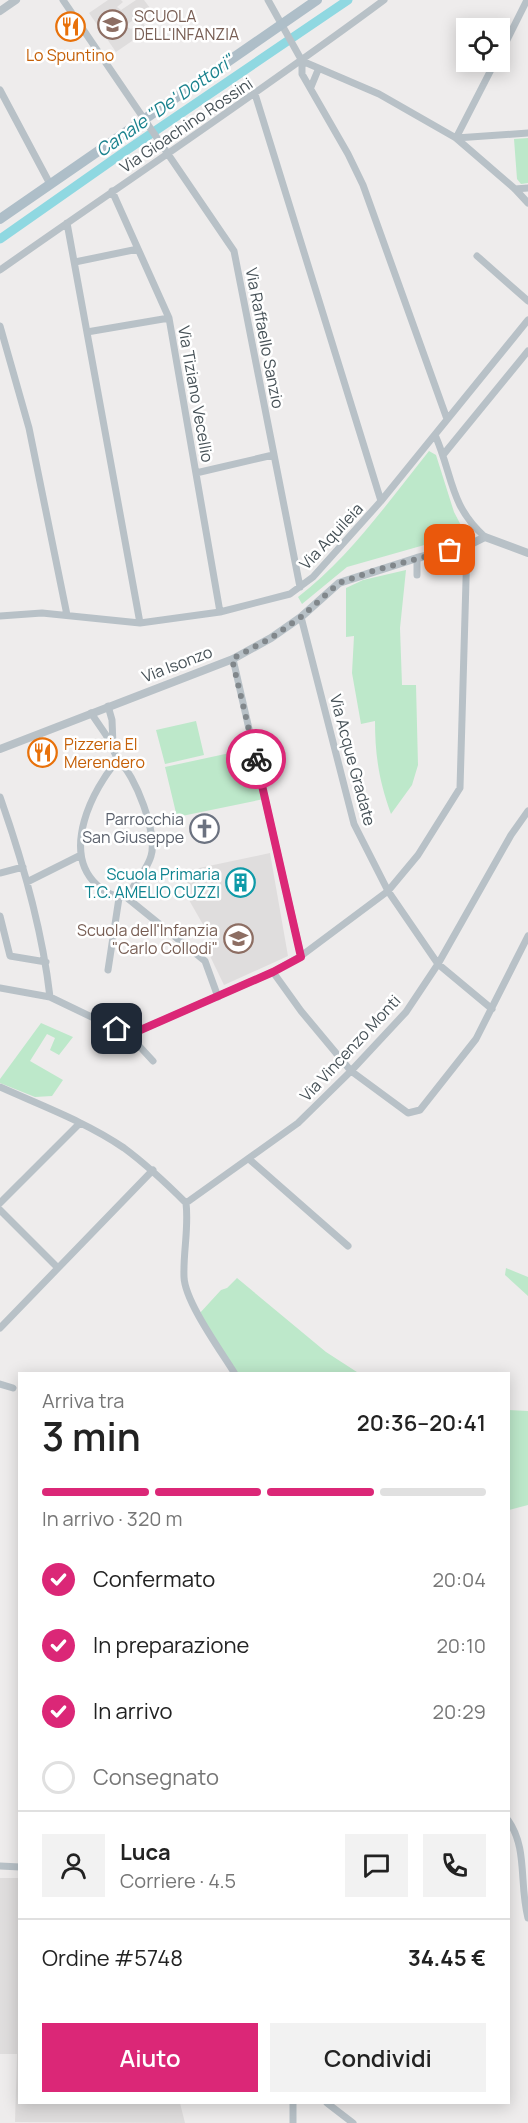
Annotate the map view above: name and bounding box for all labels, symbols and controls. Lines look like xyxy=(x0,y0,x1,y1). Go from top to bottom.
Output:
place label: SCUOLA DELL'INFANZIA xyxy=(134,5,239,45)
school or university icon: SCUOLA DELL'INFANZIA xyxy=(97,9,129,41)
restaurant icon: Lo Spuntino xyxy=(54,11,86,43)
map controls xyxy=(456,18,510,72)
button: locate xyxy=(456,18,510,72)
place label: Lo Spuntino xyxy=(26,44,114,66)
water label: Canale "De' Dottori" xyxy=(91,47,240,162)
street label: Via Gioachino Rossini xyxy=(115,72,257,178)
street label: Via Raffaello Sanzio xyxy=(241,266,289,410)
street label: Via Tiziano Vecellio xyxy=(173,324,219,464)
street label: Via Aquileia xyxy=(294,498,368,574)
pin xyxy=(424,524,475,575)
icon: bag xyxy=(433,533,466,566)
street label: Via Isonzo xyxy=(139,641,215,687)
street label: Via Acque Gradate xyxy=(325,692,381,828)
courier xyxy=(226,729,286,789)
place label: Pizzeria El Merendero xyxy=(64,733,145,773)
restaurant icon: Pizzeria El Merendero xyxy=(27,737,59,769)
icon: bike xyxy=(240,743,273,776)
place label: Parrocchia San Giuseppe xyxy=(82,808,184,848)
church icon: Parrocchia San Giuseppe xyxy=(189,812,221,844)
place label: Scuola Primaria T.C. AMELIO CUZZI xyxy=(85,863,220,903)
building icon: Scuola Primaria T.C. AMELIO CUZZI xyxy=(225,867,257,899)
place label: Scuola dell'Infanzia "Carlo Collodi" xyxy=(77,919,218,959)
school or university icon: Scuola dell'Infanzia "Carlo Collodi" xyxy=(223,923,255,955)
street label: Via Vincenzo Monti xyxy=(295,990,405,1106)
pin xyxy=(91,1003,142,1054)
icon: home xyxy=(100,1012,133,1045)
text: Arriva tra xyxy=(42,1387,124,1414)
text: 20:36–20:41 xyxy=(357,1408,486,1438)
text: 3 min xyxy=(42,1409,141,1463)
text: In arrivo · 320 m xyxy=(42,1505,183,1532)
icon: check xyxy=(42,1563,75,1596)
text: Confermato xyxy=(93,1564,215,1594)
text: 20:04 xyxy=(432,1566,486,1593)
icon: check xyxy=(42,1629,75,1662)
text: In preparazione xyxy=(93,1630,249,1660)
text: 20:10 xyxy=(436,1632,486,1659)
icon: check xyxy=(42,1695,75,1728)
text: In arrivo xyxy=(93,1696,173,1726)
text: 20:29 xyxy=(433,1698,486,1725)
text: Consegnato xyxy=(93,1762,219,1792)
button: person xyxy=(42,1834,105,1897)
button: chat xyxy=(345,1834,408,1897)
button: phone xyxy=(423,1834,486,1897)
text: Luca xyxy=(120,1837,171,1867)
text: Corriere · 4.5 xyxy=(120,1867,236,1894)
text: Ordine #5748 xyxy=(42,1943,183,1973)
text: 34.45 € xyxy=(408,1943,486,1973)
button: Aiuto xyxy=(42,2023,258,2092)
button: Condividi xyxy=(270,2023,486,2092)

